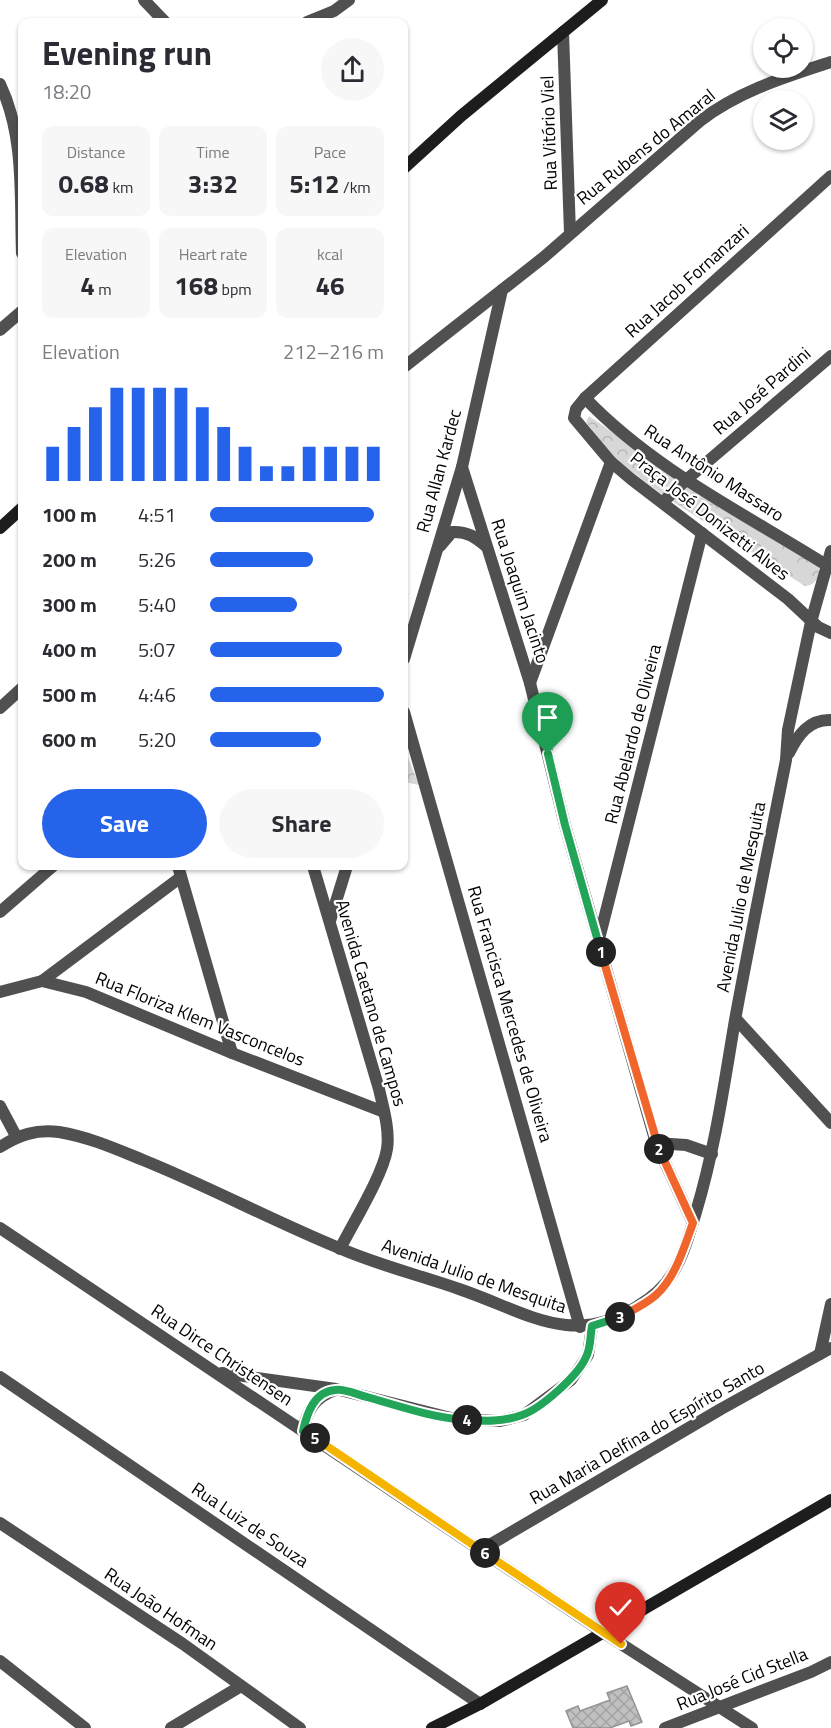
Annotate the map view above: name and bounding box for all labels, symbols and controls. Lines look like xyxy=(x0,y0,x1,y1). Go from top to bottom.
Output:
map controls xyxy=(753,18,813,150)
button: locate xyxy=(753,18,813,78)
text: Evening run xyxy=(42,28,212,78)
button: share xyxy=(321,38,384,101)
street label: Rua Vitório Viel xyxy=(533,75,564,191)
text: 18:20 xyxy=(42,76,91,107)
street label: Rua Rubens do Amaral xyxy=(570,82,721,211)
button: layers xyxy=(753,90,813,150)
text: Distance xyxy=(67,140,125,164)
text: Time xyxy=(196,140,230,164)
text: Pace xyxy=(314,140,346,164)
text: 0.68 xyxy=(59,164,109,203)
text: 3:32 xyxy=(188,164,238,203)
text: 5:12 xyxy=(289,164,340,203)
text: km xyxy=(109,175,133,199)
text: /km xyxy=(340,175,371,199)
street label: Rua Jacob Fornanzari xyxy=(619,217,755,344)
text: Elevation xyxy=(65,242,127,266)
text: Heart rate xyxy=(179,242,247,266)
text: kcal xyxy=(317,242,343,266)
text: 4 xyxy=(80,266,95,305)
text: 168 xyxy=(174,266,218,305)
text: 46 xyxy=(315,266,345,305)
text: m xyxy=(95,277,112,301)
text: bpm xyxy=(218,277,252,301)
text: Elevation xyxy=(42,336,120,367)
text: 212–216 m xyxy=(283,336,384,367)
street label: Rua José Pardini xyxy=(707,340,817,441)
street label: Rua Allan Kardec xyxy=(409,406,468,536)
street label: Rua Antônio Massaro xyxy=(639,417,790,528)
street label: Praça José Donizetti Alves xyxy=(625,445,796,587)
text: 100 m xyxy=(42,499,97,530)
text: 4:51 xyxy=(138,499,176,530)
street label: Rua Joaquim Jacinto xyxy=(484,515,557,667)
text: 200 m xyxy=(42,544,97,575)
text: 5:26 xyxy=(138,544,176,575)
text: 300 m xyxy=(42,589,97,620)
text: 5:40 xyxy=(138,589,176,620)
text: 400 m xyxy=(42,634,97,665)
text: 5:07 xyxy=(138,634,176,665)
street label: Rua Abelardo de Oliveira xyxy=(597,641,668,827)
text: 500 m xyxy=(42,679,97,710)
text: 4:46 xyxy=(138,679,176,710)
pin xyxy=(522,692,573,754)
icon: arrive xyxy=(531,701,564,734)
text: 600 m xyxy=(42,724,97,755)
text: 5:20 xyxy=(138,724,176,755)
button: Save xyxy=(42,789,207,858)
button: Share xyxy=(219,789,384,858)
street label: Avenida Julio de Mesquita xyxy=(709,799,772,995)
street label: Rua Francisca Mercedes de Oliveira xyxy=(461,882,560,1145)
street label: Avenida Caetano de Campos xyxy=(329,896,414,1110)
pin: 1 xyxy=(586,937,616,967)
text: 1 xyxy=(597,940,605,964)
street label: Rua Floriza Klem Vasconcelos xyxy=(91,964,309,1073)
pin: 2 xyxy=(644,1134,674,1164)
text: 2 xyxy=(655,1137,663,1161)
street label: Avenida Julio de Mesquita xyxy=(378,1231,570,1320)
street label: Rua Dirce Christensen xyxy=(146,1297,299,1412)
pin: 3 xyxy=(605,1302,635,1332)
text: 3 xyxy=(616,1305,624,1329)
street label: Rua Maria Delfina do Espírito Santo xyxy=(524,1354,769,1511)
pin: 4 xyxy=(452,1405,482,1435)
text: 4 xyxy=(463,1408,471,1432)
pin: 5 xyxy=(300,1423,330,1453)
text: 5 xyxy=(311,1426,319,1450)
street label: Rua Luiz de Souza xyxy=(186,1475,314,1574)
pin: 6 xyxy=(470,1538,500,1568)
text: 6 xyxy=(481,1541,489,1565)
street label: Rua João Hofman xyxy=(99,1561,224,1657)
pin xyxy=(595,1582,646,1644)
icon: check xyxy=(604,1591,637,1624)
street label: Rua José Cid Stella xyxy=(672,1640,811,1717)

